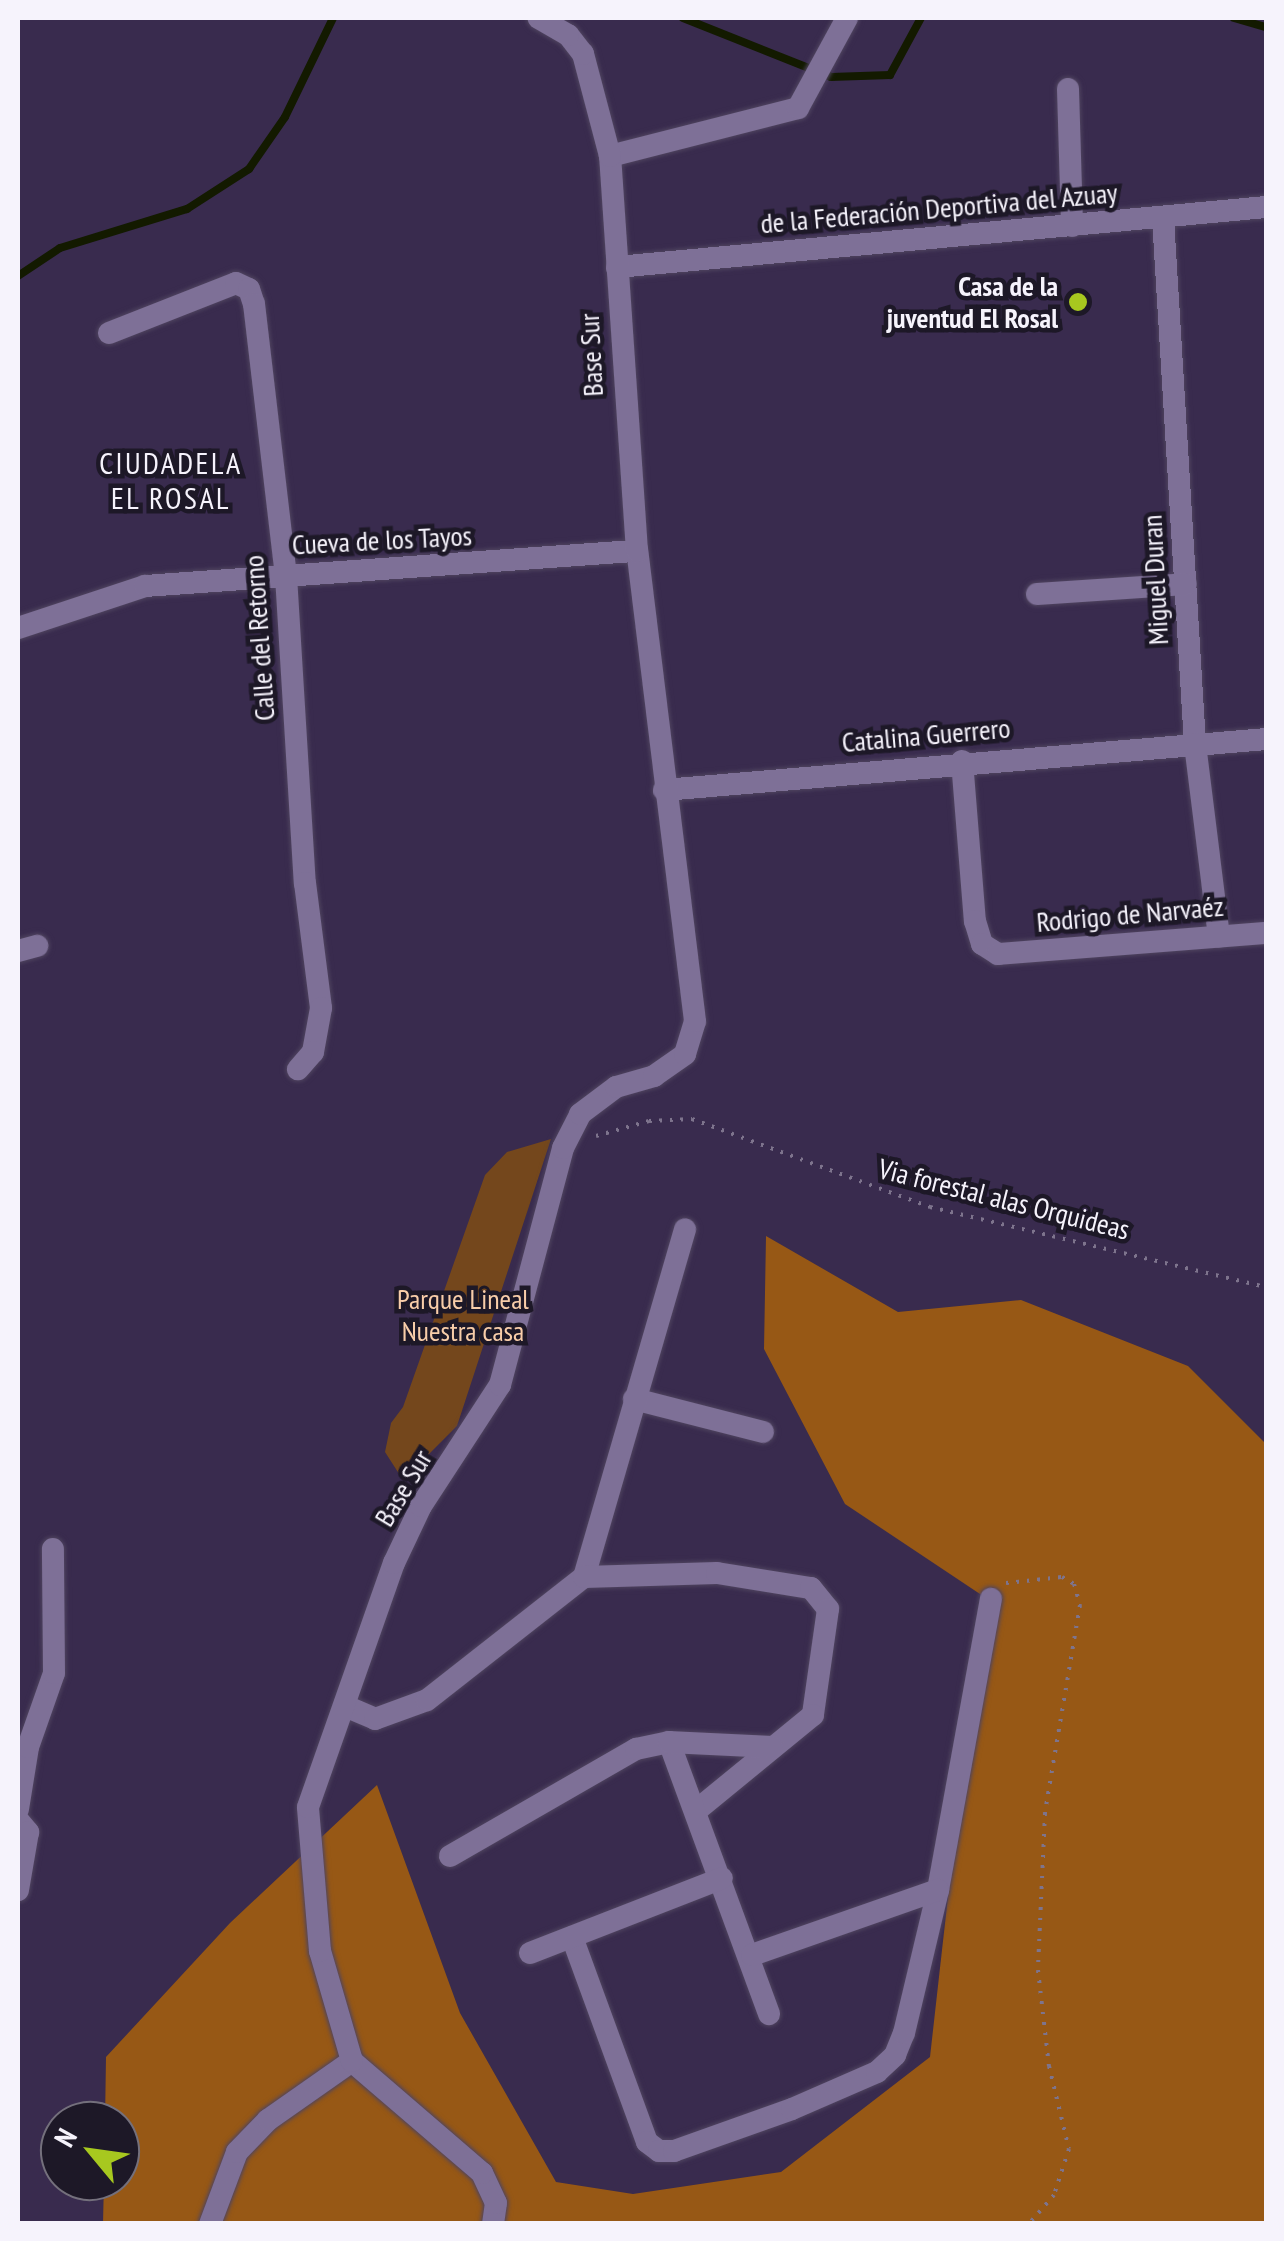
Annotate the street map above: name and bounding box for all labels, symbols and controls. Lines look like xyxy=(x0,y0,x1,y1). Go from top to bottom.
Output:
street label: de la Federación Deportiva del Azuay xyxy=(759,176,1119,240)
place label: Casa de la juventud El Rosal xyxy=(887,269,1058,335)
marker: Casa de la juventud El Rosal xyxy=(1067,291,1089,313)
street label: Base Sur xyxy=(572,313,610,397)
district label: CIUDADELA EL ROSAL xyxy=(99,445,243,516)
street label: Miguel Duran xyxy=(1135,514,1175,646)
street label: Cueva de los Tayos xyxy=(291,518,473,562)
street label: Calle del Retorno xyxy=(236,554,282,722)
street label: Catalina Guerrero xyxy=(840,711,1012,759)
street label: Rodrigo de Narvaéz xyxy=(1035,889,1225,939)
street label: Via forestal alas Orquideas xyxy=(875,1152,1133,1246)
park label: Parque Lineal Nuestra casa xyxy=(397,1282,529,1348)
street label: Base Sur xyxy=(367,1444,439,1532)
north arrow xyxy=(40,2101,140,2201)
text: N xyxy=(45,2122,85,2153)

